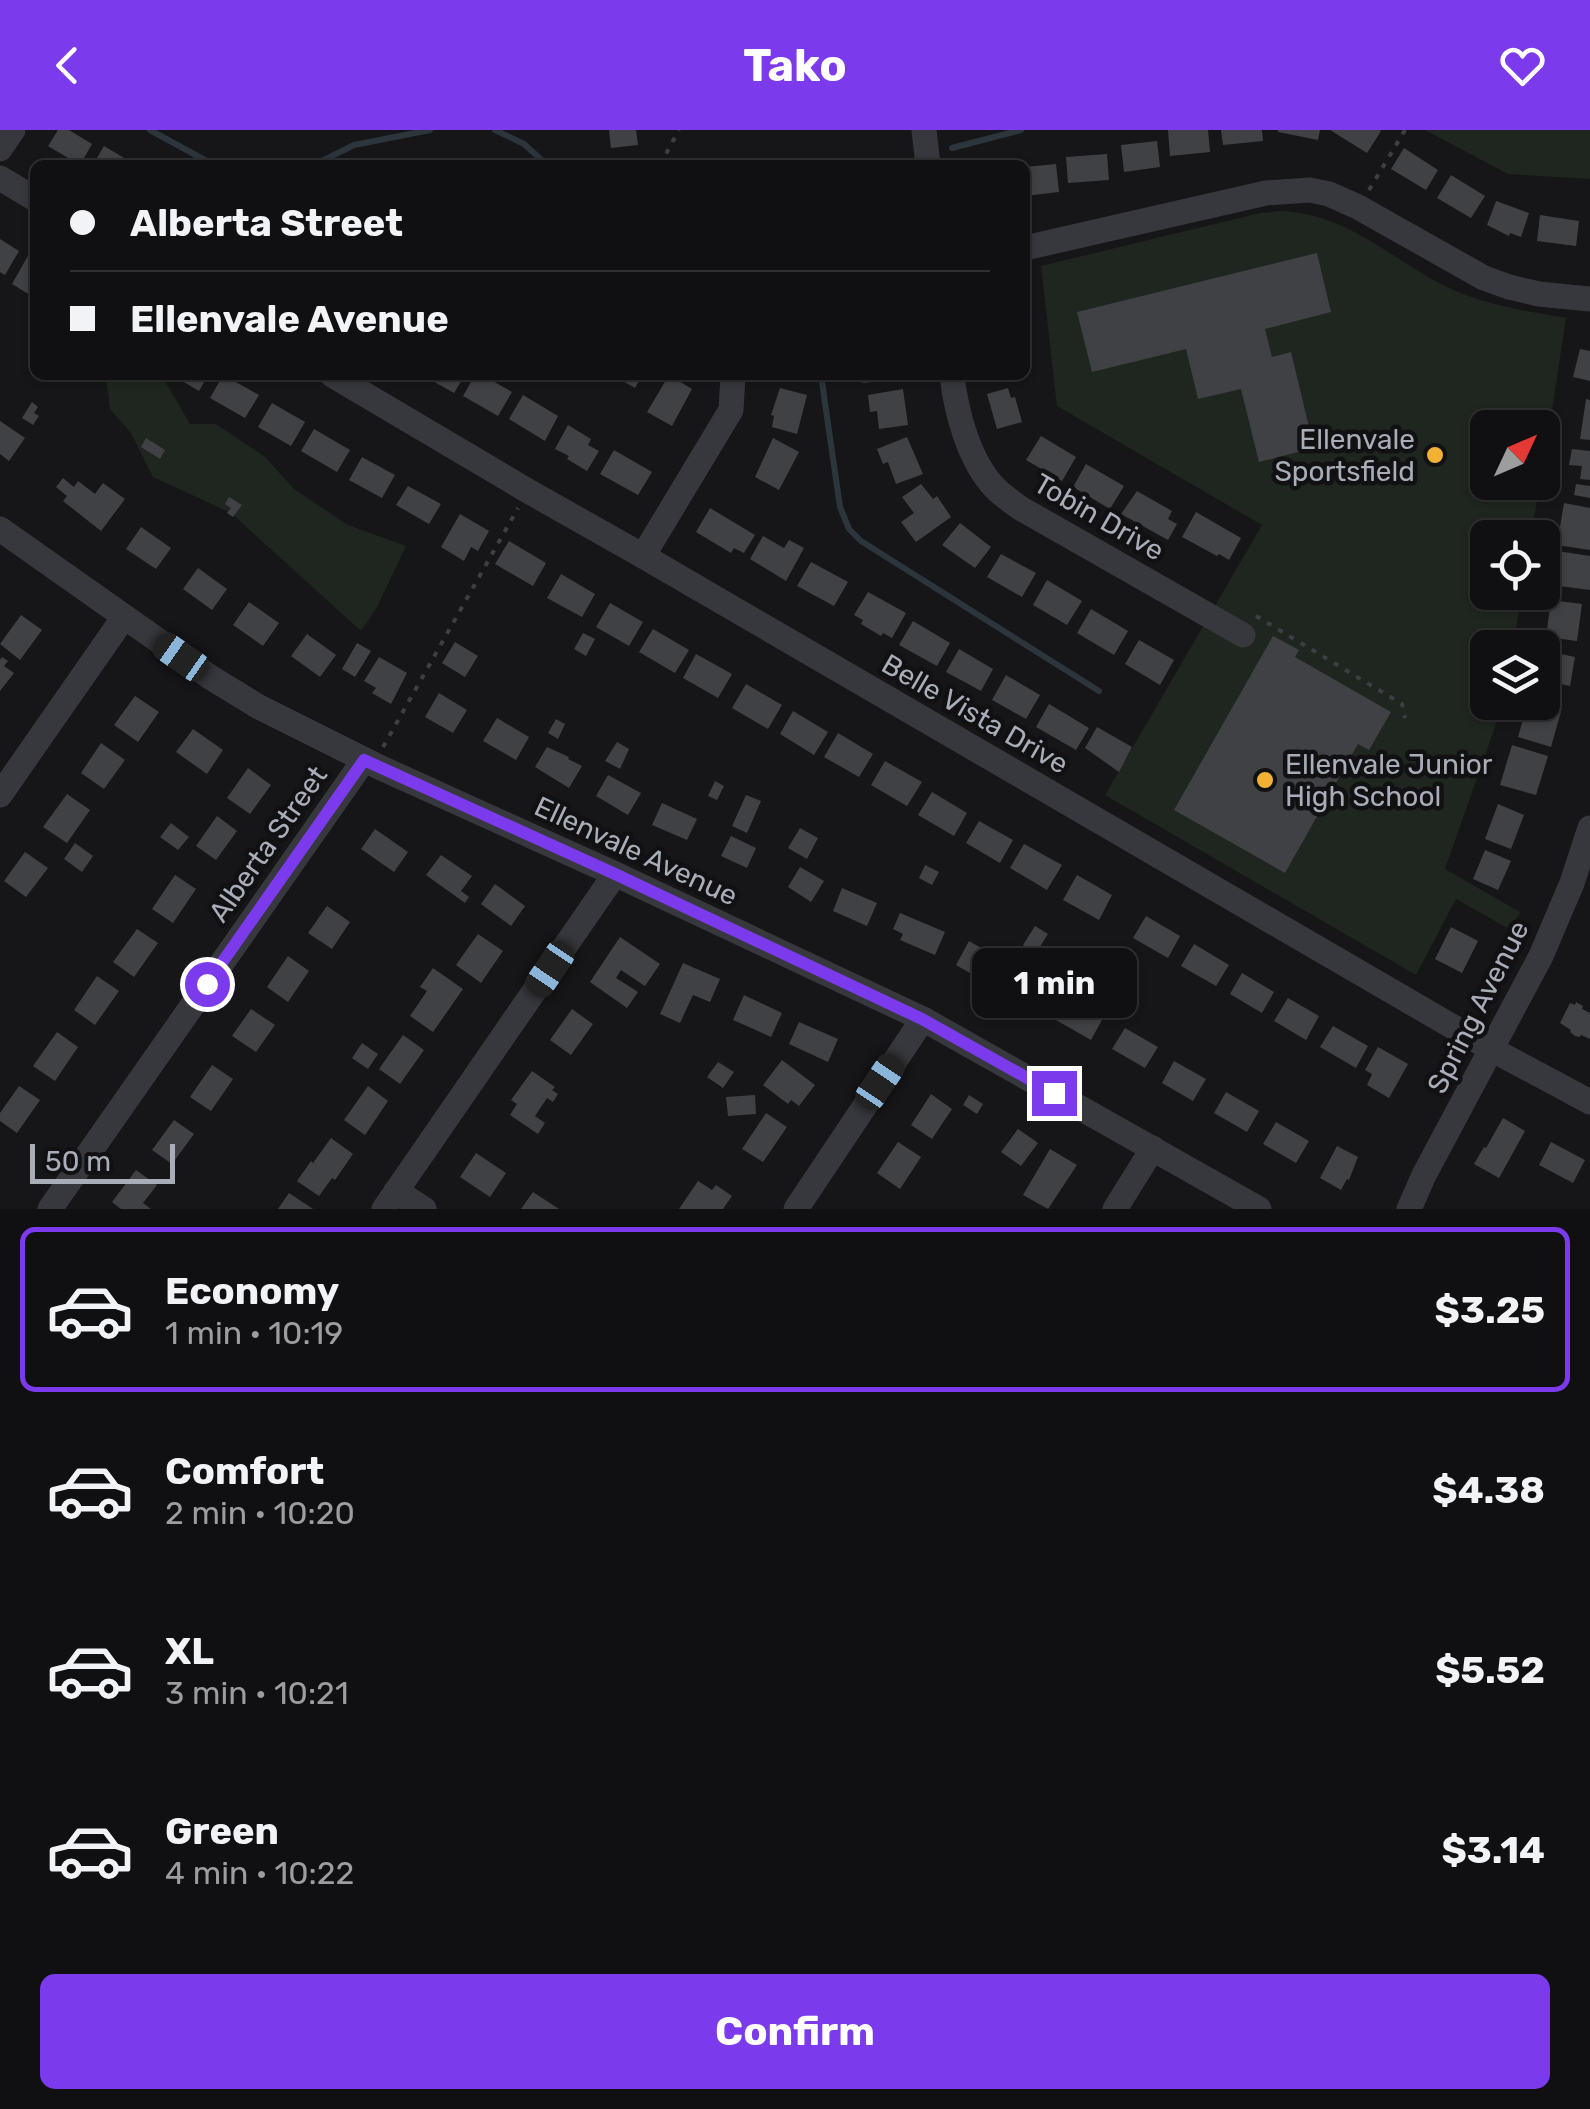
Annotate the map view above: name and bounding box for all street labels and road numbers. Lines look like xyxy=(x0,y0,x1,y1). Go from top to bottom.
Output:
street label: Tobin Drive xyxy=(1028,467,1170,567)
street label: Belle Vista Drive xyxy=(876,647,1074,781)
street label: Alberta Street xyxy=(202,760,334,928)
street label: Ellenvale Avenue xyxy=(529,790,743,912)
street label: Spring Avenue xyxy=(1420,915,1536,1099)

